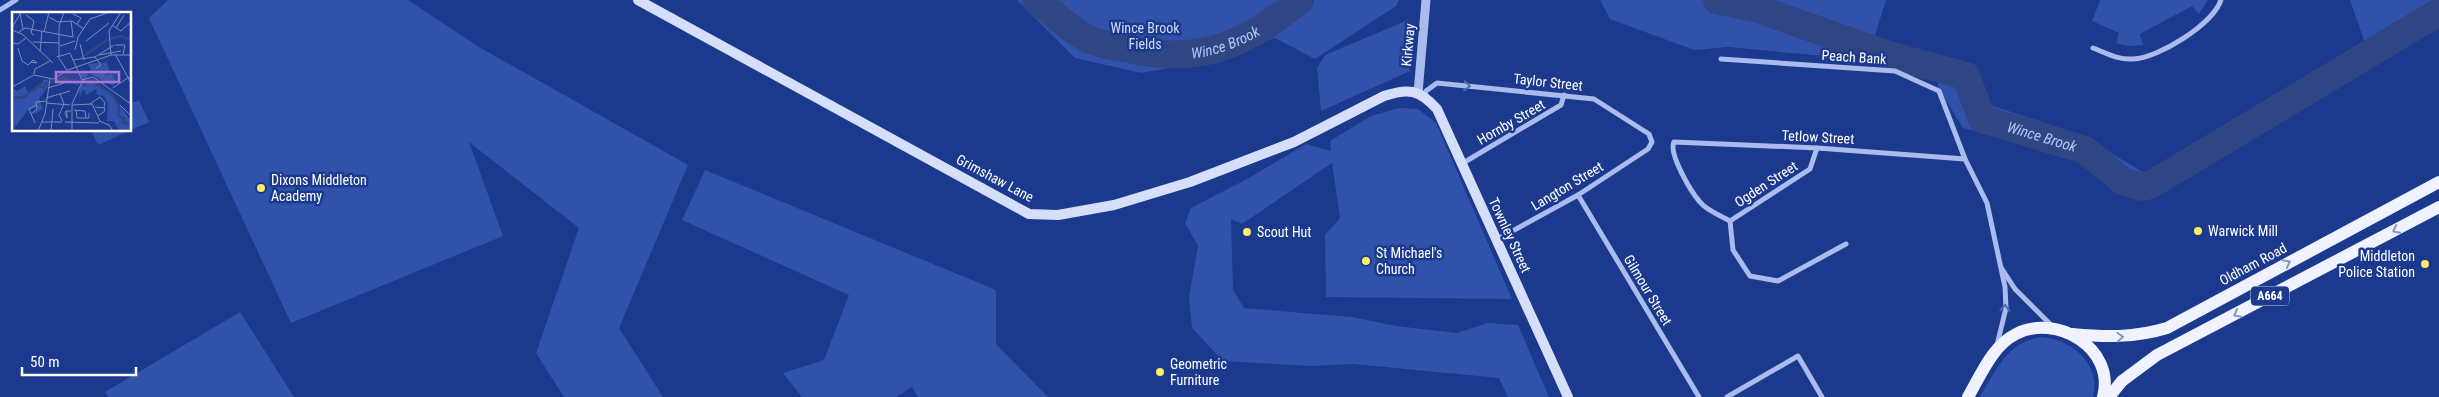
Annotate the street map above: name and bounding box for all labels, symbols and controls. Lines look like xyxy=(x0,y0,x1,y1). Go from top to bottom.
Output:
inset map xyxy=(12,12,131,131)
park label: Wince Brook Fields xyxy=(1110,20,1180,52)
water label: Wince Brook xyxy=(1190,22,1263,63)
street label: Kirkway xyxy=(1398,23,1418,67)
street label: Peach Bank xyxy=(1821,47,1888,67)
street label: Taylor Street xyxy=(1513,70,1583,94)
one-way arrow xyxy=(1463,80,1471,91)
street label: Hornby Street xyxy=(1474,96,1548,148)
water label: Wince Brook xyxy=(2005,118,2079,156)
street label: Tetlow Street xyxy=(1781,127,1855,147)
street label: Grimshaw Lane xyxy=(954,151,1037,205)
street label: Langton Street xyxy=(1528,158,1606,214)
street label: Ogden Street xyxy=(1732,158,1800,210)
place label: Dixons Middleton Academy xyxy=(271,172,367,204)
marker: Dixons Middleton Academy xyxy=(255,182,267,194)
street label: Townley Street xyxy=(1486,195,1534,275)
place label: Warwick Mill xyxy=(2208,223,2278,239)
place label: Scout Hut xyxy=(1257,224,1311,240)
one-way arrow xyxy=(2392,224,2401,234)
marker: Warwick Mill xyxy=(2192,225,2204,237)
marker: Scout Hut xyxy=(1241,226,1253,238)
street label: Oldham Road xyxy=(2217,240,2289,288)
place label: St Michael's Church xyxy=(1376,245,1442,277)
place label: Middleton Police Station xyxy=(2338,248,2415,280)
street label: Gilmour Street xyxy=(1621,252,1675,328)
marker: St Michael's Church xyxy=(1360,255,1372,267)
marker: Middleton Police Station xyxy=(2419,258,2431,270)
one-way arrow xyxy=(2282,260,2291,270)
road number: A664 xyxy=(2251,286,2289,306)
one-way arrow xyxy=(1999,304,2010,312)
one-way arrow xyxy=(2233,307,2242,317)
one-way arrow xyxy=(2116,331,2124,342)
scale bar xyxy=(22,344,136,376)
text: 50 m xyxy=(30,353,60,371)
place label: Geometric Furniture xyxy=(1170,356,1227,388)
marker: Geometric Furniture xyxy=(1154,366,1166,378)

